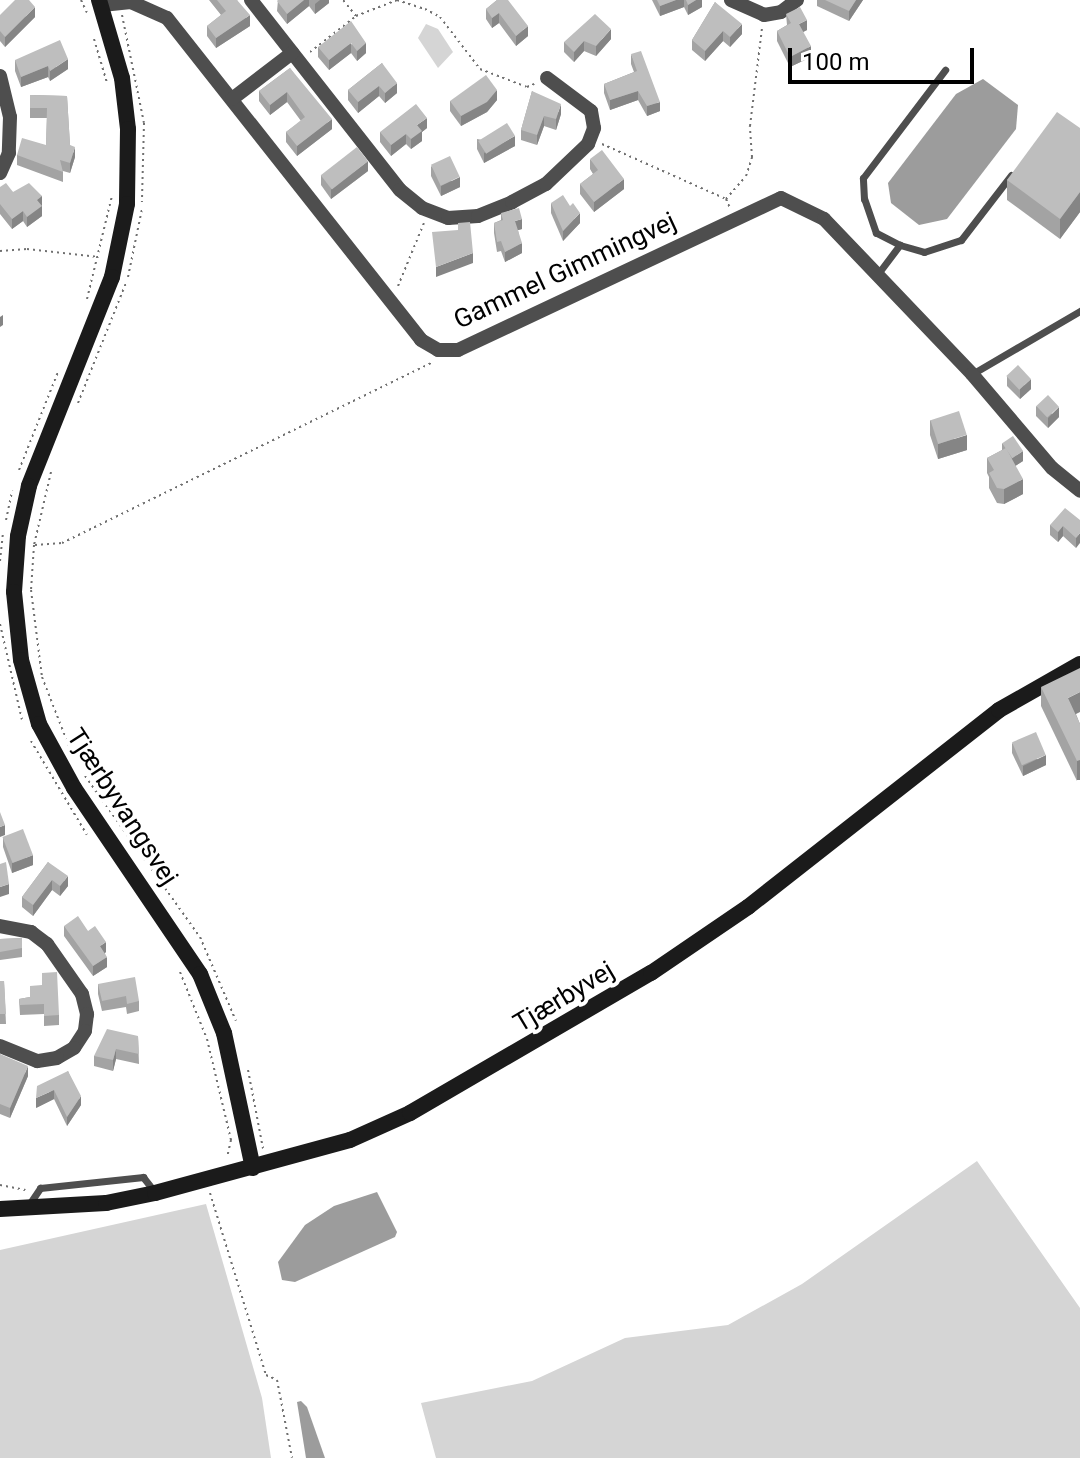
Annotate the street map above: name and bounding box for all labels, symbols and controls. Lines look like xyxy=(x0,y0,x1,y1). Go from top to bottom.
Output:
scale bar xyxy=(792,32,978,82)
text: 100 m xyxy=(802,48,869,76)
street label: Gammel Gimmingvej xyxy=(449,206,681,336)
street label: Tjærbyvangsvej xyxy=(60,723,184,891)
street label: Tjærbyvej xyxy=(508,955,620,1039)

